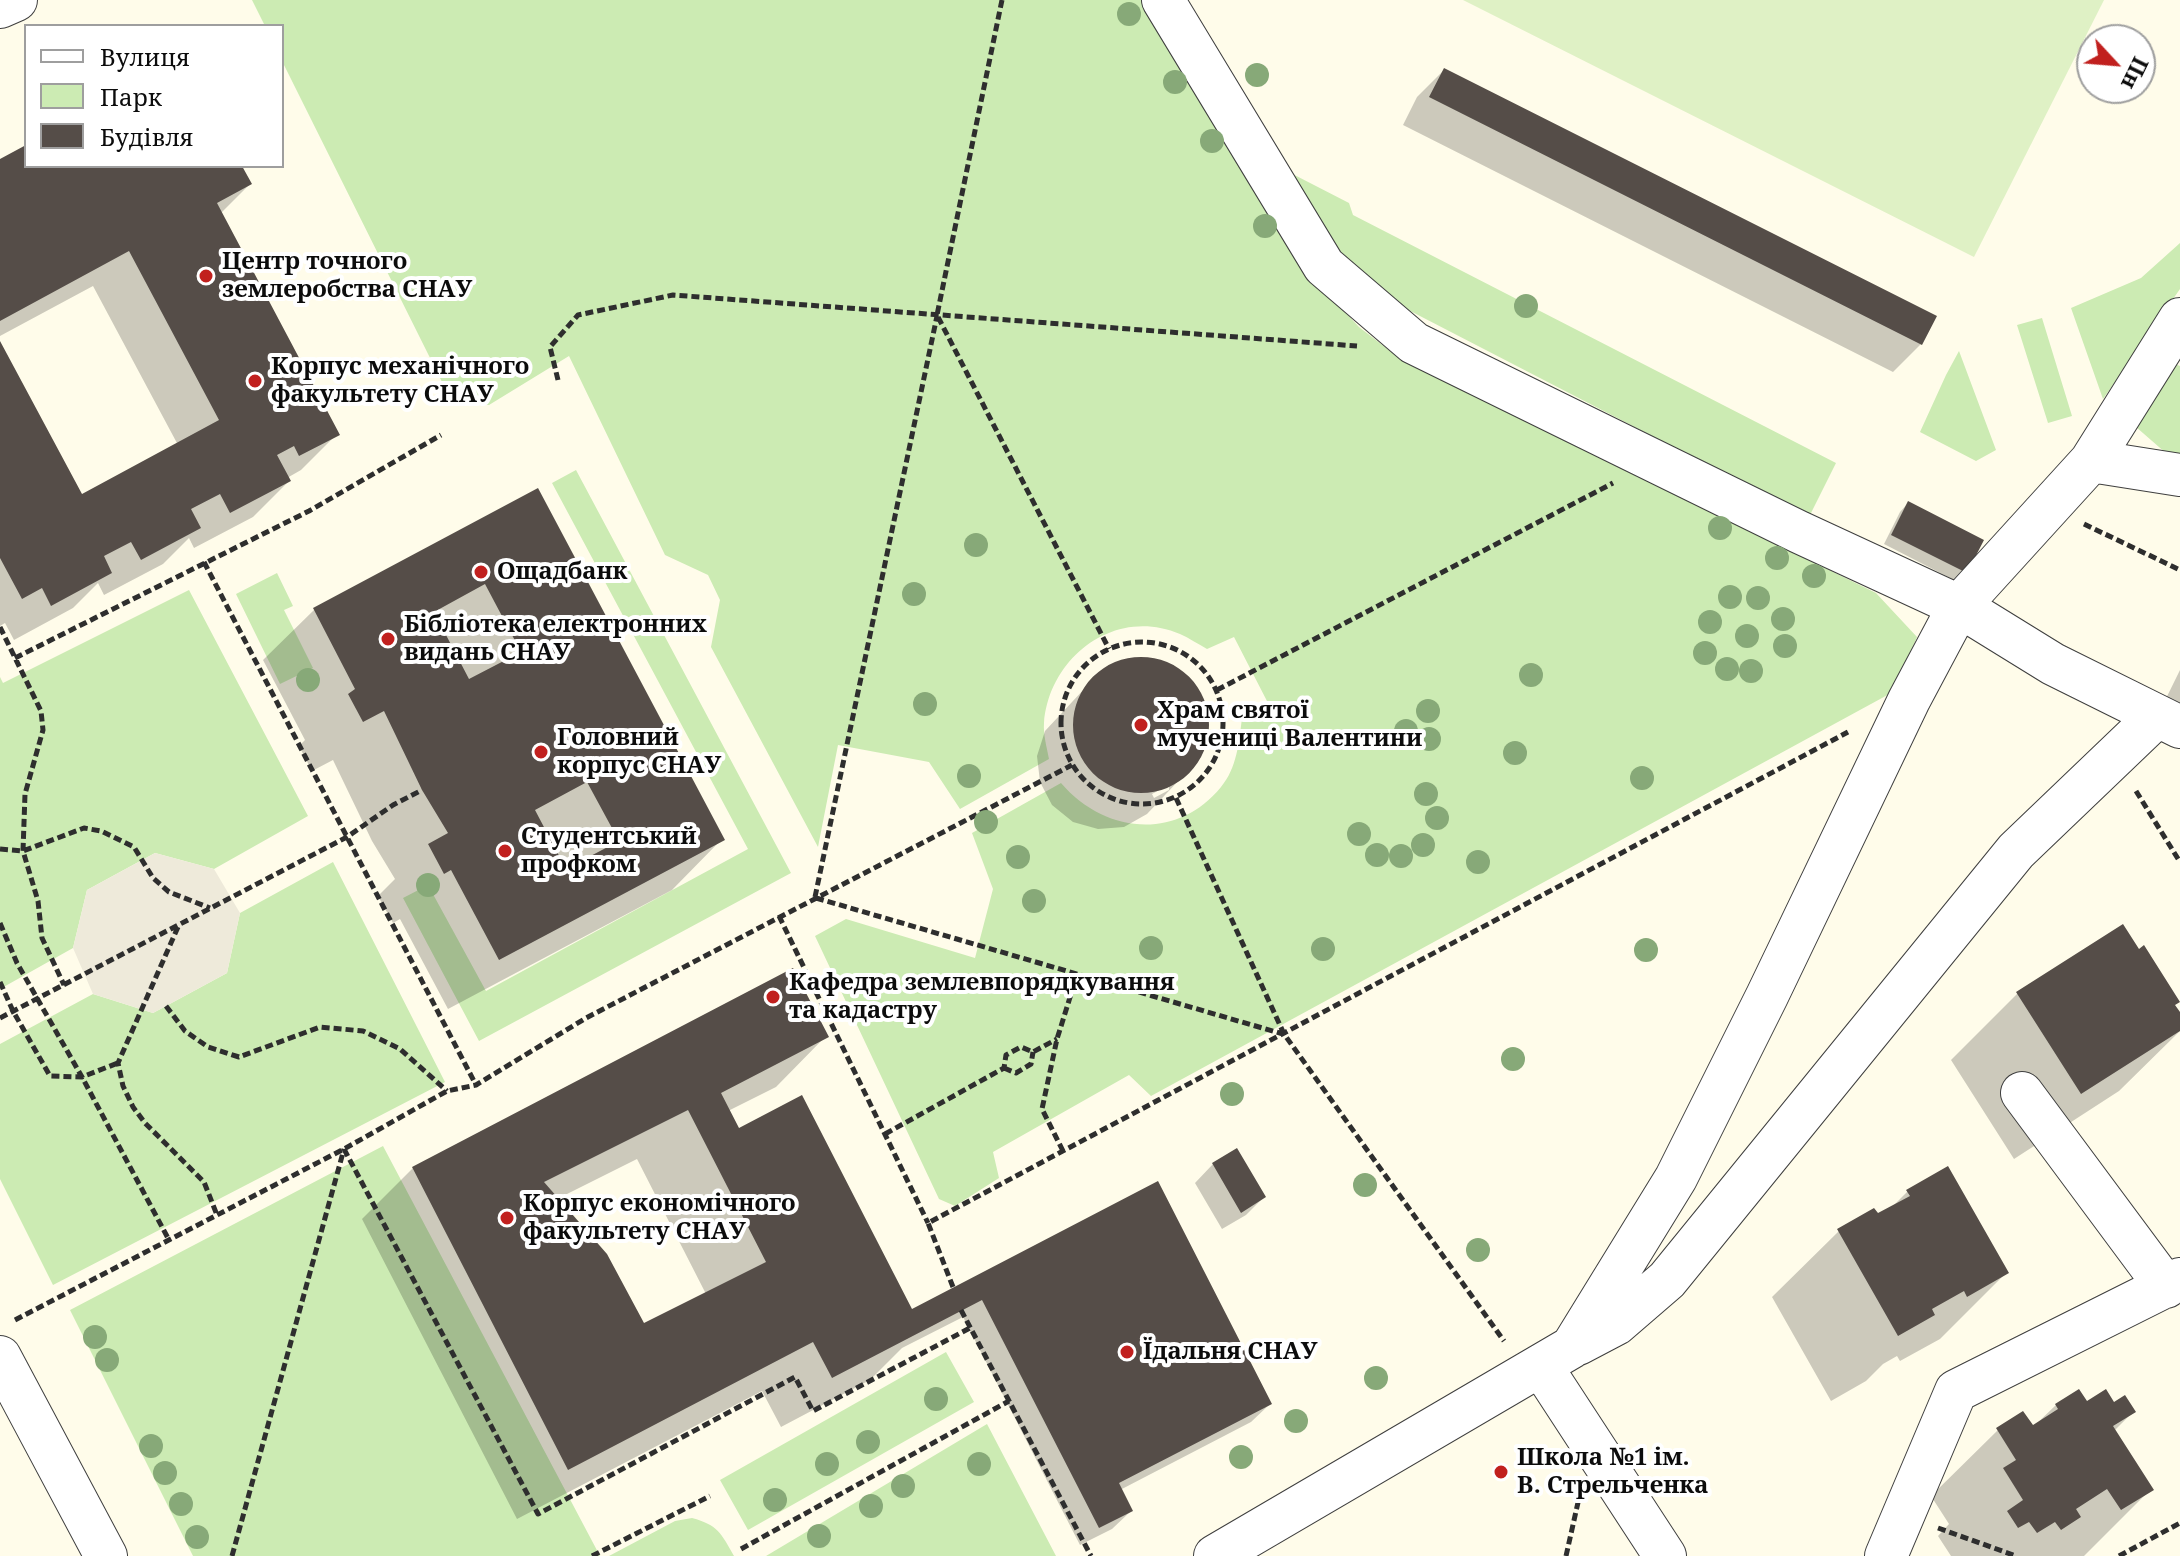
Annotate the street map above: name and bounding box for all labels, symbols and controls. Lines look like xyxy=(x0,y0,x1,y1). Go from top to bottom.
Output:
legend xyxy=(24,24,284,168)
north arrow xyxy=(2076,24,2156,104)
text: Вулиця xyxy=(100,40,190,73)
text: Пн xyxy=(2115,52,2156,95)
text: Парк xyxy=(100,80,162,113)
text: Будівля xyxy=(100,120,194,153)
place label: Центр точного землеробства СНАУ xyxy=(222,248,472,304)
marker: Центр точного землеробства СНАУ xyxy=(197,267,215,285)
place label: Корпус механічного факультету СНАУ xyxy=(271,353,529,409)
marker: Корпус механічного факультету СНАУ xyxy=(246,372,264,390)
place label: Ощадбанк xyxy=(497,558,627,586)
marker: Ощадбанк xyxy=(472,563,490,581)
place label: Бібліотека електронних видань СНАУ xyxy=(404,611,707,667)
marker: Бібліотека електронних видань СНАУ xyxy=(379,630,397,648)
place label: Храм святої мучениці Валентини xyxy=(1157,697,1422,753)
marker: Храм святої мучениці Валентини xyxy=(1132,716,1150,734)
place label: Головний корпус СНАУ xyxy=(557,724,721,780)
marker: Головний корпус СНАУ xyxy=(532,743,550,761)
place label: Студентський профком xyxy=(521,823,696,879)
marker: Студентський профком xyxy=(496,842,514,860)
place label: Кафедра землевпорядкування та кадастру xyxy=(789,969,1175,1025)
marker: Кафедра землевпорядкування та кадастру xyxy=(764,988,782,1006)
place label: Корпус економічного факультету СНАУ xyxy=(523,1190,796,1246)
marker: Корпус економічного факультету СНАУ xyxy=(498,1209,516,1227)
place label: Їдальня СНАУ xyxy=(1143,1338,1318,1366)
marker: Їдальня СНАУ xyxy=(1118,1343,1136,1361)
place label: Школа №1 ім. В. Стрельченка xyxy=(1517,1444,1708,1500)
marker: Школа №1 ім. В. Стрельченка xyxy=(1492,1463,1510,1481)

